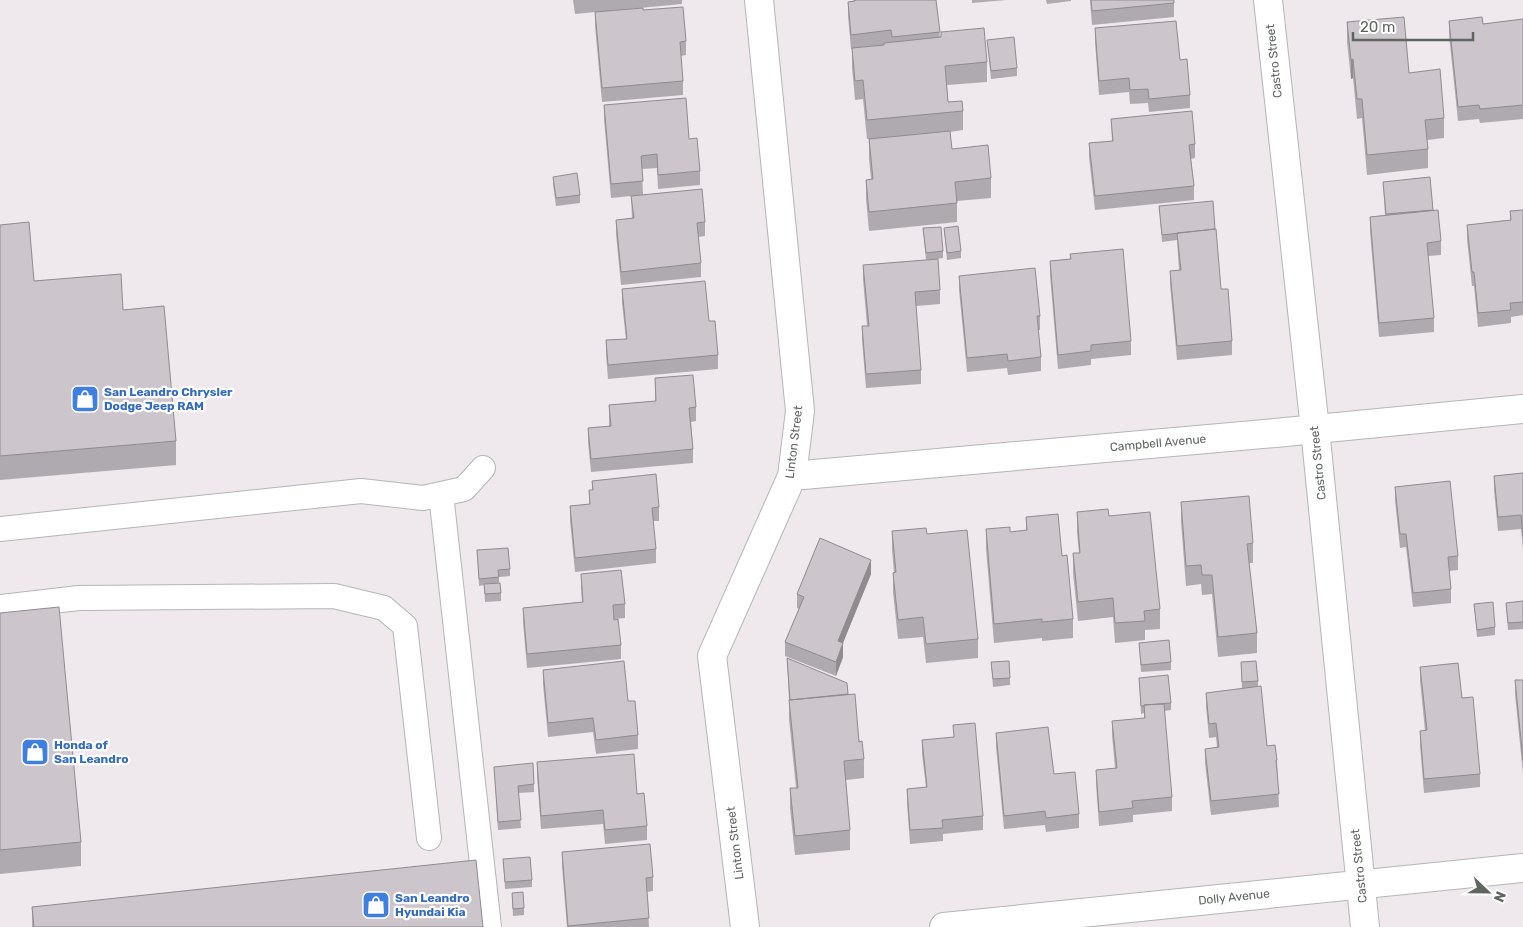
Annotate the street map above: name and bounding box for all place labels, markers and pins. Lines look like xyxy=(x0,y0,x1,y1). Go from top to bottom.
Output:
shop icon: San Leandro Chrysler Dodge Jeep RAM xyxy=(70,384,100,414)
place label: San Leandro Chrysler Dodge Jeep RAM xyxy=(104,385,233,413)
shop icon: Honda of San Leandro xyxy=(20,737,50,767)
place label: Honda of San Leandro xyxy=(54,738,129,766)
shop icon: San Leandro Hyundai Kia xyxy=(361,890,391,920)
place label: San Leandro Hyundai Kia xyxy=(395,891,470,919)

